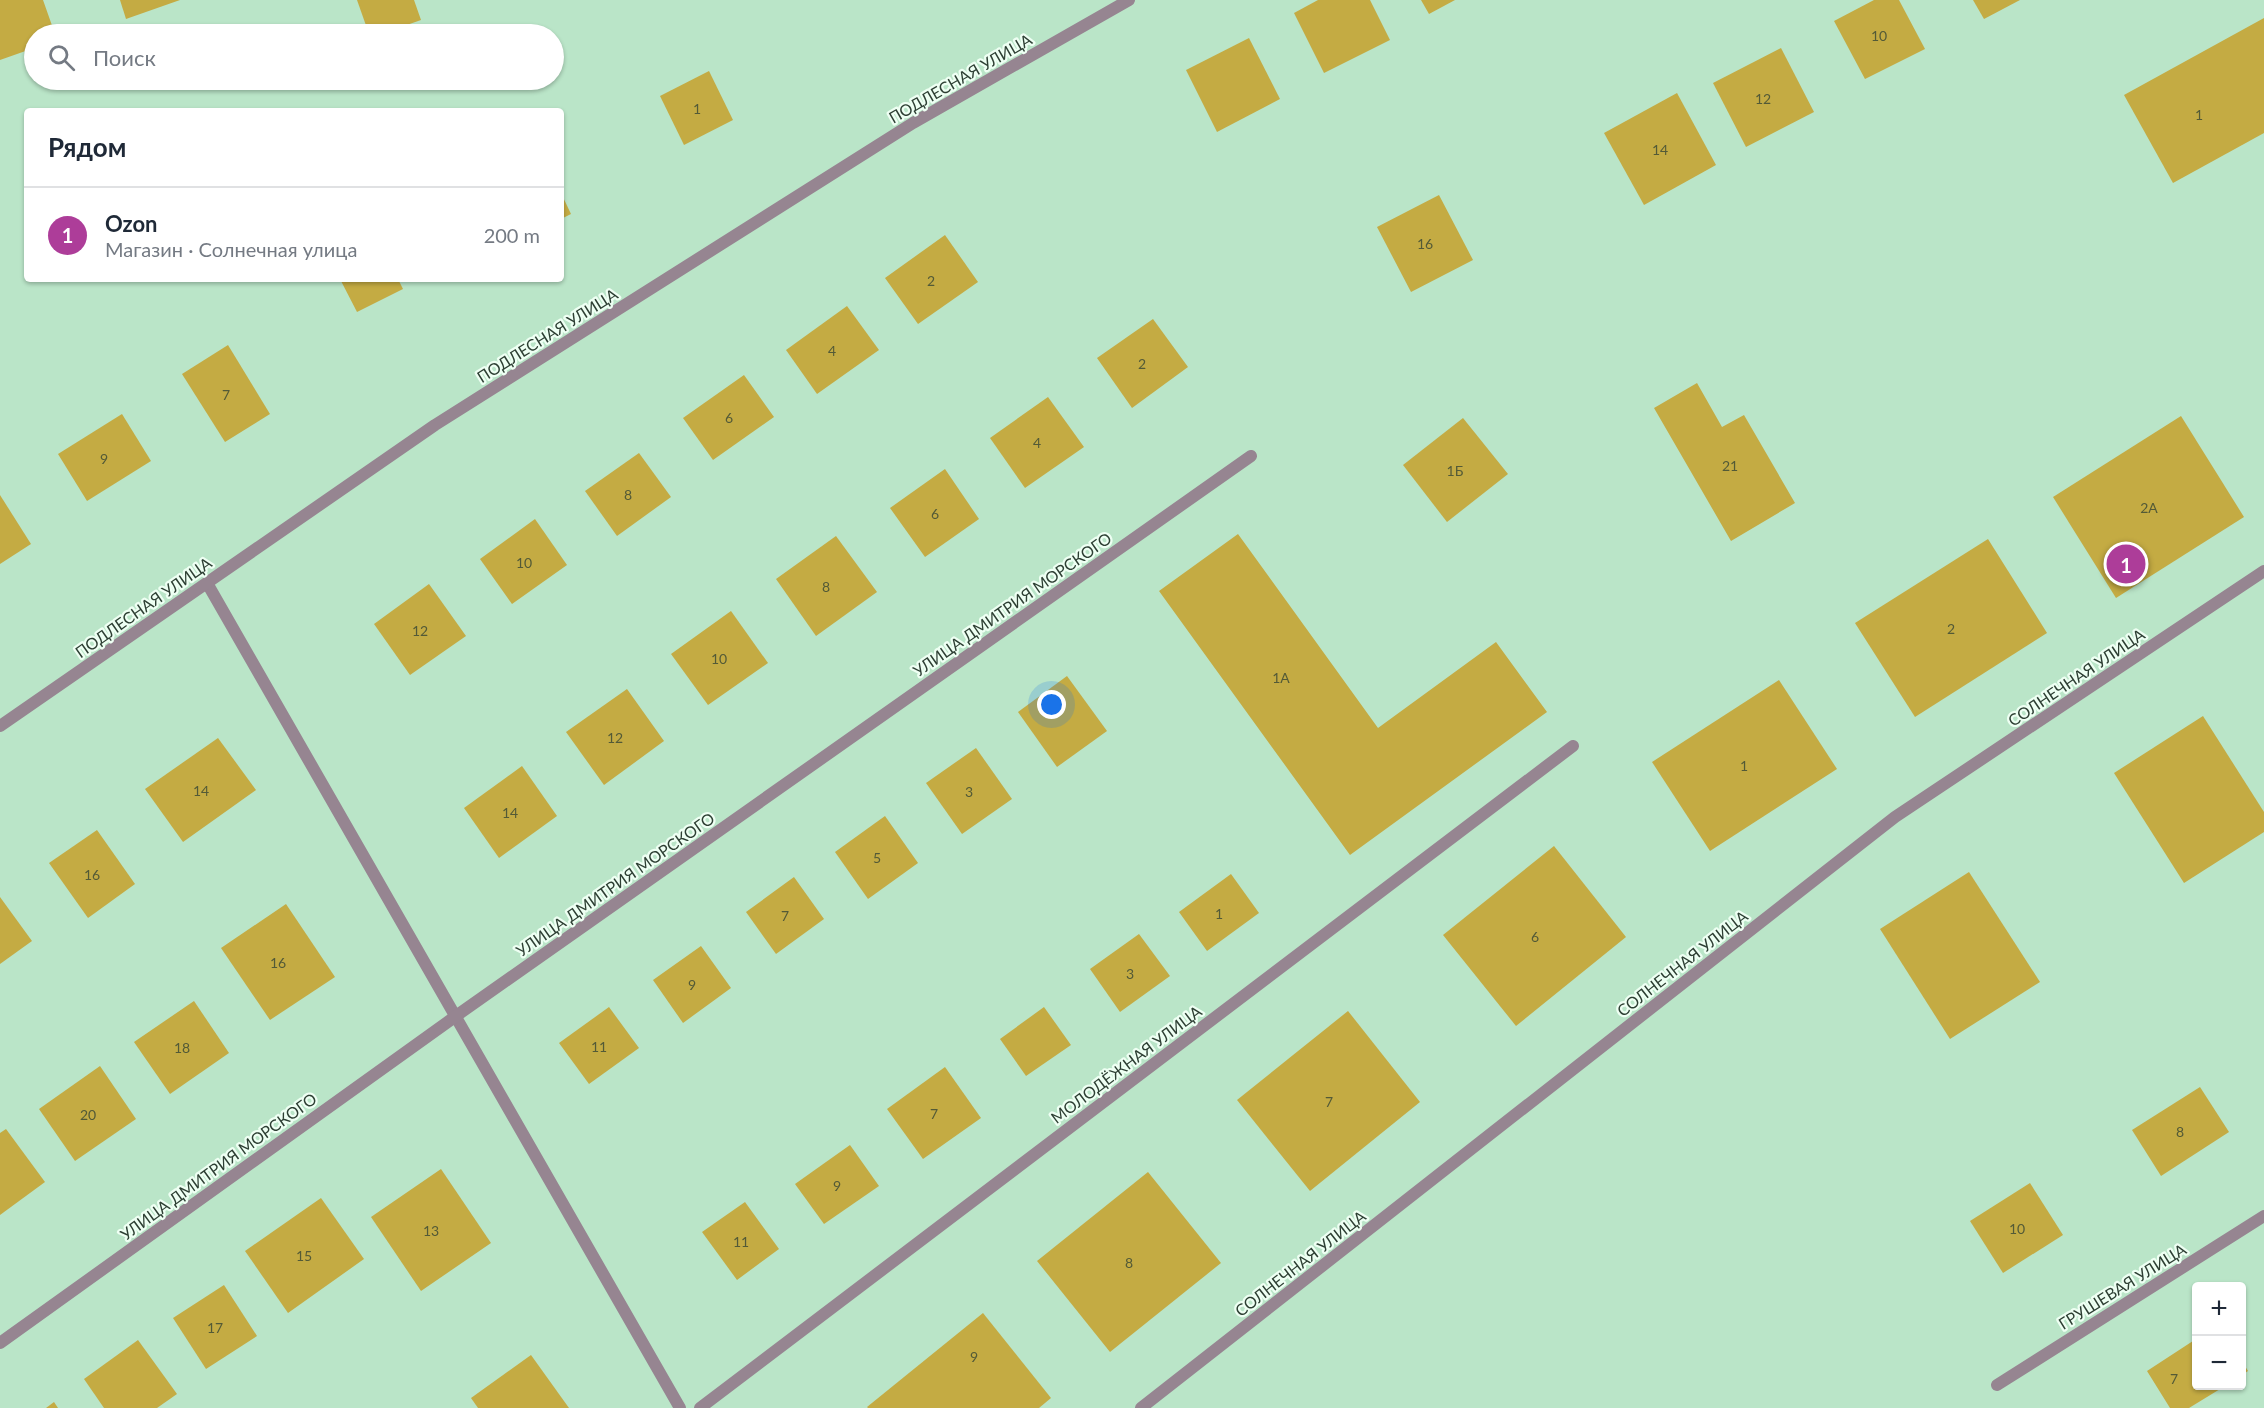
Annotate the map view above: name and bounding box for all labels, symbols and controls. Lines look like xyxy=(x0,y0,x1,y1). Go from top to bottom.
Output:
search box xyxy=(24,24,564,90)
house number: 10 xyxy=(1871,27,1887,44)
street label: ПОДЛЕСНАЯ УЛИЦА xyxy=(885,29,1035,127)
icon: search xyxy=(45,41,78,74)
text: Поиск xyxy=(93,44,156,71)
house number: 12 xyxy=(1755,90,1771,107)
house number: 1 xyxy=(693,100,701,117)
house number: 1 xyxy=(2195,106,2203,123)
text: Рядом xyxy=(48,131,126,163)
house number: 14 xyxy=(1652,141,1668,158)
text: Ozon xyxy=(105,210,158,237)
text: 1 xyxy=(62,223,73,247)
text: 200 m xyxy=(484,223,540,247)
house number: 16 xyxy=(1417,235,1433,252)
text: Магазин · Солнечная улица xyxy=(105,237,357,261)
house number: 2 xyxy=(927,272,935,289)
street label: ПОДЛЕСНАЯ УЛИЦА xyxy=(473,284,621,386)
house number: 4 xyxy=(828,342,836,359)
house number: 2 xyxy=(1138,355,1146,372)
house number: 7 xyxy=(222,386,230,403)
house number: 6 xyxy=(725,409,733,426)
house number: 4 xyxy=(1033,434,1041,451)
house number: 9 xyxy=(100,450,108,467)
house number: 21 xyxy=(1722,457,1738,474)
house number: 1Б xyxy=(1447,462,1464,479)
house number: 8 xyxy=(624,486,632,503)
house number: 2А xyxy=(2140,499,2158,516)
house number: 6 xyxy=(931,505,939,522)
street label: УЛИЦА ДМИТРИЯ МОРСКОГО xyxy=(909,528,1115,680)
pin: 1 xyxy=(2106,542,2146,586)
street label: ПОДЛЕСНАЯ УЛИЦА xyxy=(71,553,215,661)
house number: 10 xyxy=(516,554,532,571)
house number: 8 xyxy=(822,578,830,595)
house number: 2 xyxy=(1947,620,1955,637)
house number: 12 xyxy=(412,622,428,639)
street label: СОЛНЕЧНАЯ УЛИЦА xyxy=(2004,624,2148,730)
house number: 10 xyxy=(711,650,727,667)
house number: 1А xyxy=(1272,669,1290,686)
your location xyxy=(1037,690,1066,719)
house number: 12 xyxy=(607,729,623,746)
house number: 1 xyxy=(1740,757,1748,774)
house number: 14 xyxy=(193,782,209,799)
house number: 3 xyxy=(965,783,973,800)
house number: 14 xyxy=(502,804,518,821)
street label: УЛИЦА ДМИТРИЯ МОРСКОГО xyxy=(512,808,718,960)
house number: 5 xyxy=(873,849,881,866)
house number: 16 xyxy=(84,866,100,883)
house number: 1 xyxy=(1215,905,1223,922)
street label: СОЛНЕЧНАЯ УЛИЦА xyxy=(1613,906,1751,1020)
house number: 7 xyxy=(781,907,789,924)
house number: 6 xyxy=(1531,928,1539,945)
house number: 16 xyxy=(270,954,286,971)
house number: 3 xyxy=(1126,965,1134,982)
house number: 9 xyxy=(688,976,696,993)
street label: МОЛОДЁЖНАЯ УЛИЦА xyxy=(1047,1001,1205,1127)
house number: 11 xyxy=(591,1038,607,1055)
house number: 18 xyxy=(174,1039,190,1056)
street label: УЛИЦА ДМИТРИЯ МОРСКОГО xyxy=(116,1088,320,1244)
house number: 7 xyxy=(1325,1093,1333,1110)
house number: 7 xyxy=(930,1105,938,1122)
house number: 20 xyxy=(80,1106,96,1123)
house number: 8 xyxy=(2176,1123,2184,1140)
house number: 9 xyxy=(833,1177,841,1194)
street label: СОЛНЕЧНАЯ УЛИЦА xyxy=(1231,1206,1369,1320)
house number: 10 xyxy=(2009,1220,2025,1237)
house number: 13 xyxy=(423,1222,439,1239)
house number: 11 xyxy=(733,1233,749,1250)
street label: ГРУШЕВАЯ УЛИЦА xyxy=(2055,1239,2189,1333)
house number: 15 xyxy=(296,1247,312,1264)
house number: 8 xyxy=(1125,1254,1133,1271)
map controls xyxy=(2192,1282,2246,1390)
button: + xyxy=(2192,1282,2246,1336)
house number: 17 xyxy=(207,1319,223,1336)
button: − xyxy=(2192,1336,2246,1390)
house number: 9 xyxy=(970,1348,978,1365)
house number: 7 xyxy=(2170,1370,2178,1387)

